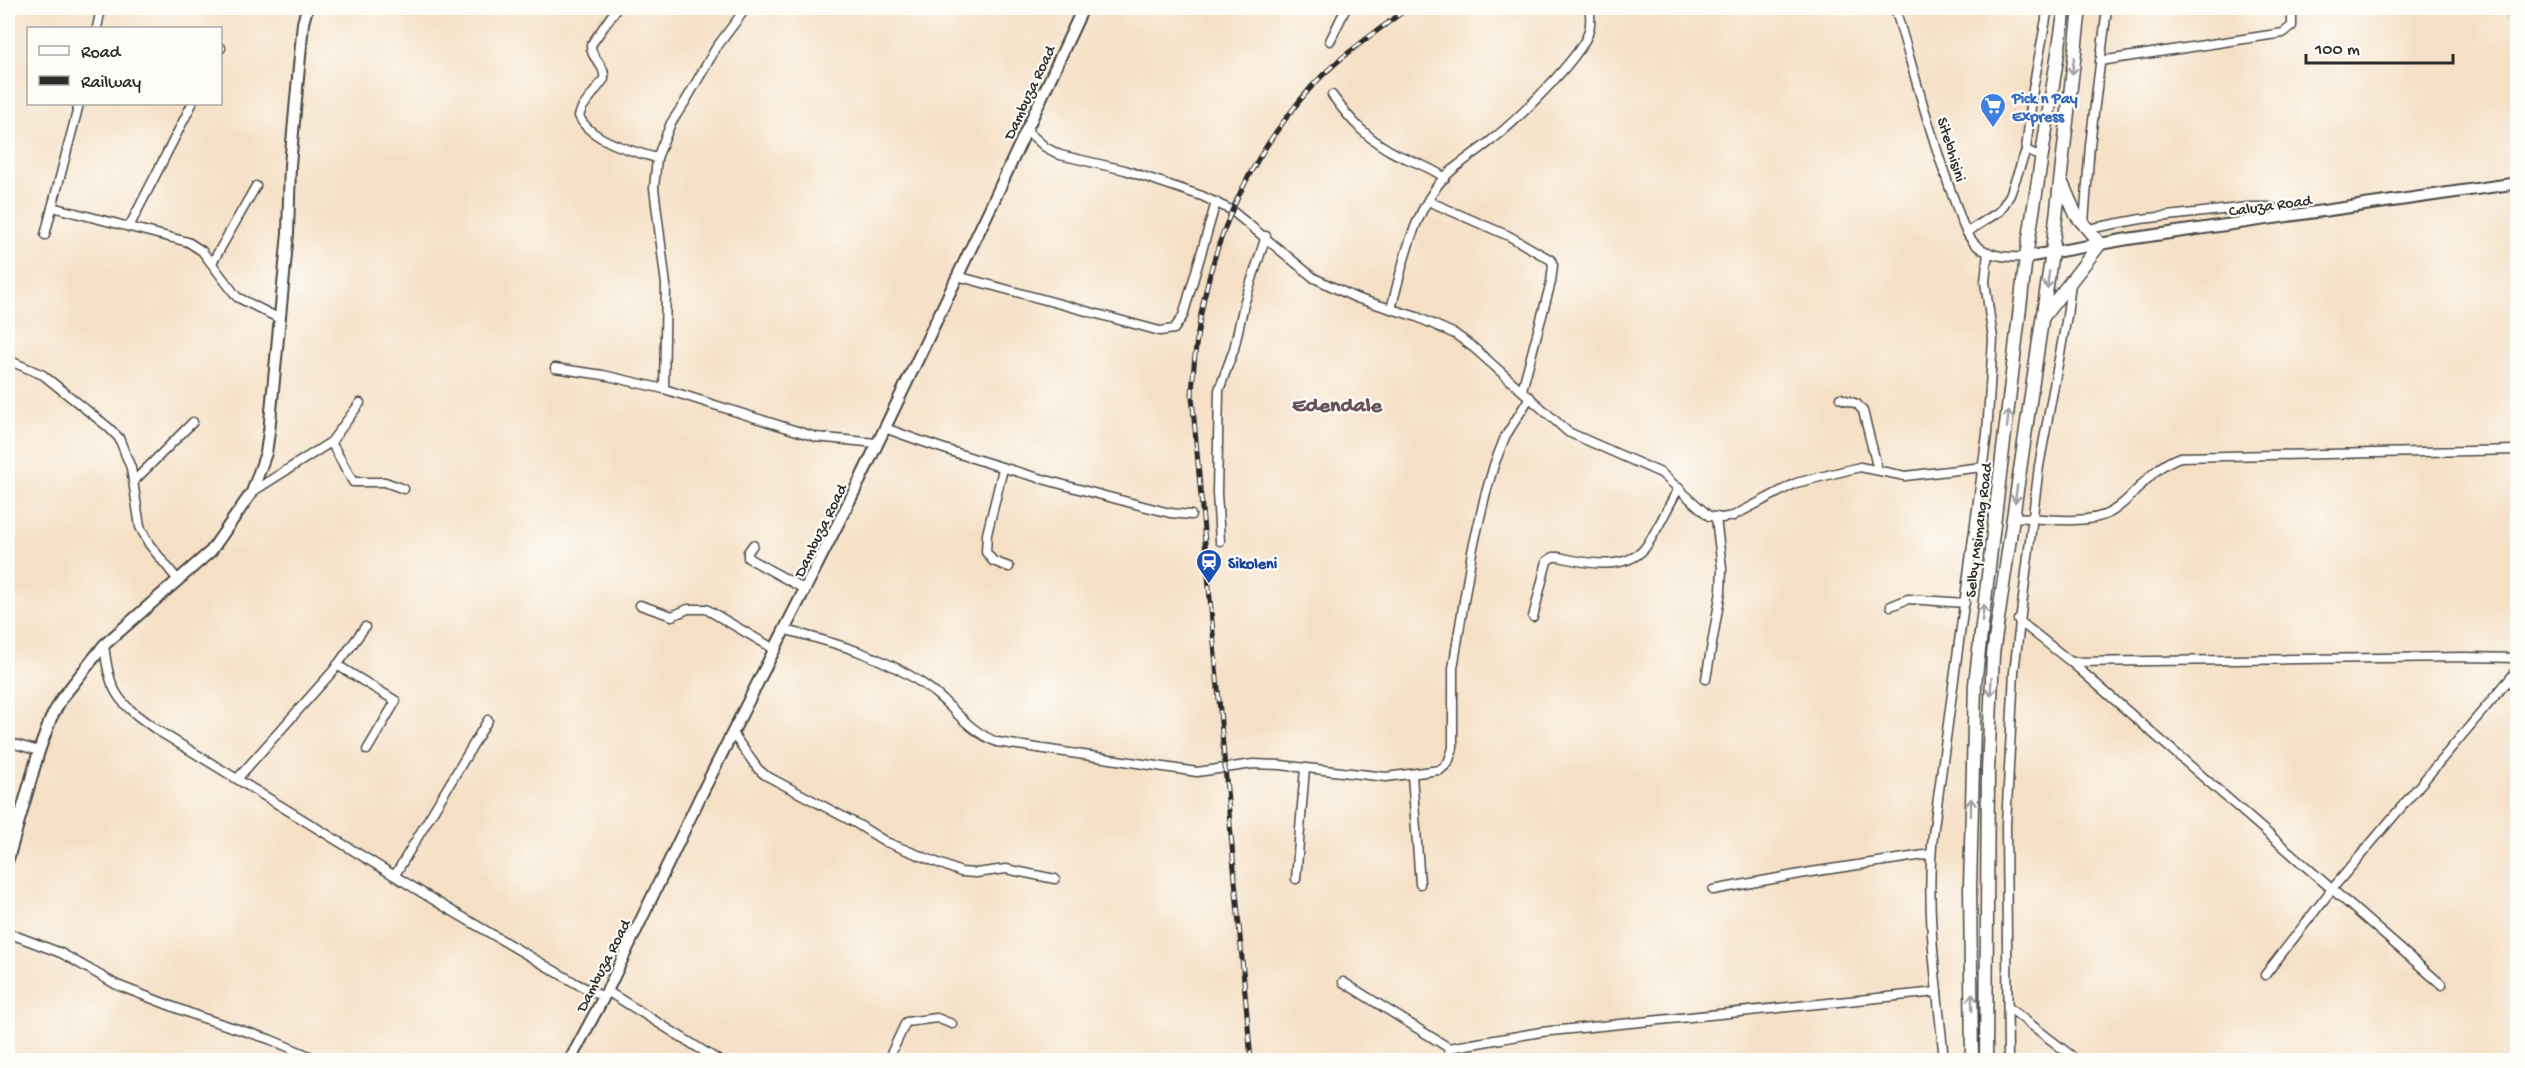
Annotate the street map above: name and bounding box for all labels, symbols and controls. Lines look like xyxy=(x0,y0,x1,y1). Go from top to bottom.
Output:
legend xyxy=(27,27,222,105)
scale bar xyxy=(2306,27,2453,65)
text: 100 m xyxy=(2314,40,2360,61)
street label: Dambuza Road xyxy=(1001,42,1062,144)
text: Road xyxy=(81,43,122,64)
one-way arrow xyxy=(2067,55,2078,75)
text: Railway xyxy=(81,73,141,94)
supermarket icon: Pick n Pay Express xyxy=(1978,91,2008,129)
place label: Pick n Pay Express xyxy=(2011,91,2078,128)
street label: Sitebhisini xyxy=(1931,115,1968,185)
street label: Caluza Road xyxy=(2228,192,2315,223)
one-way arrow xyxy=(2042,270,2053,289)
district label: Edendale xyxy=(1292,394,1382,420)
one-way arrow xyxy=(2003,410,2014,430)
street label: Selby Msimang Road xyxy=(1963,460,1998,599)
street label: Dambuza Road xyxy=(791,480,854,582)
one-way arrow xyxy=(2010,483,2021,503)
station icon: Sikoleni xyxy=(1194,547,1224,585)
place label: Sikoleni xyxy=(1228,556,1278,575)
one-way arrow xyxy=(1978,603,1989,623)
one-way arrow xyxy=(1986,677,1997,697)
one-way arrow xyxy=(1966,798,1977,818)
street label: Dambuza Road xyxy=(573,916,637,1017)
one-way arrow xyxy=(1966,993,1977,1013)

